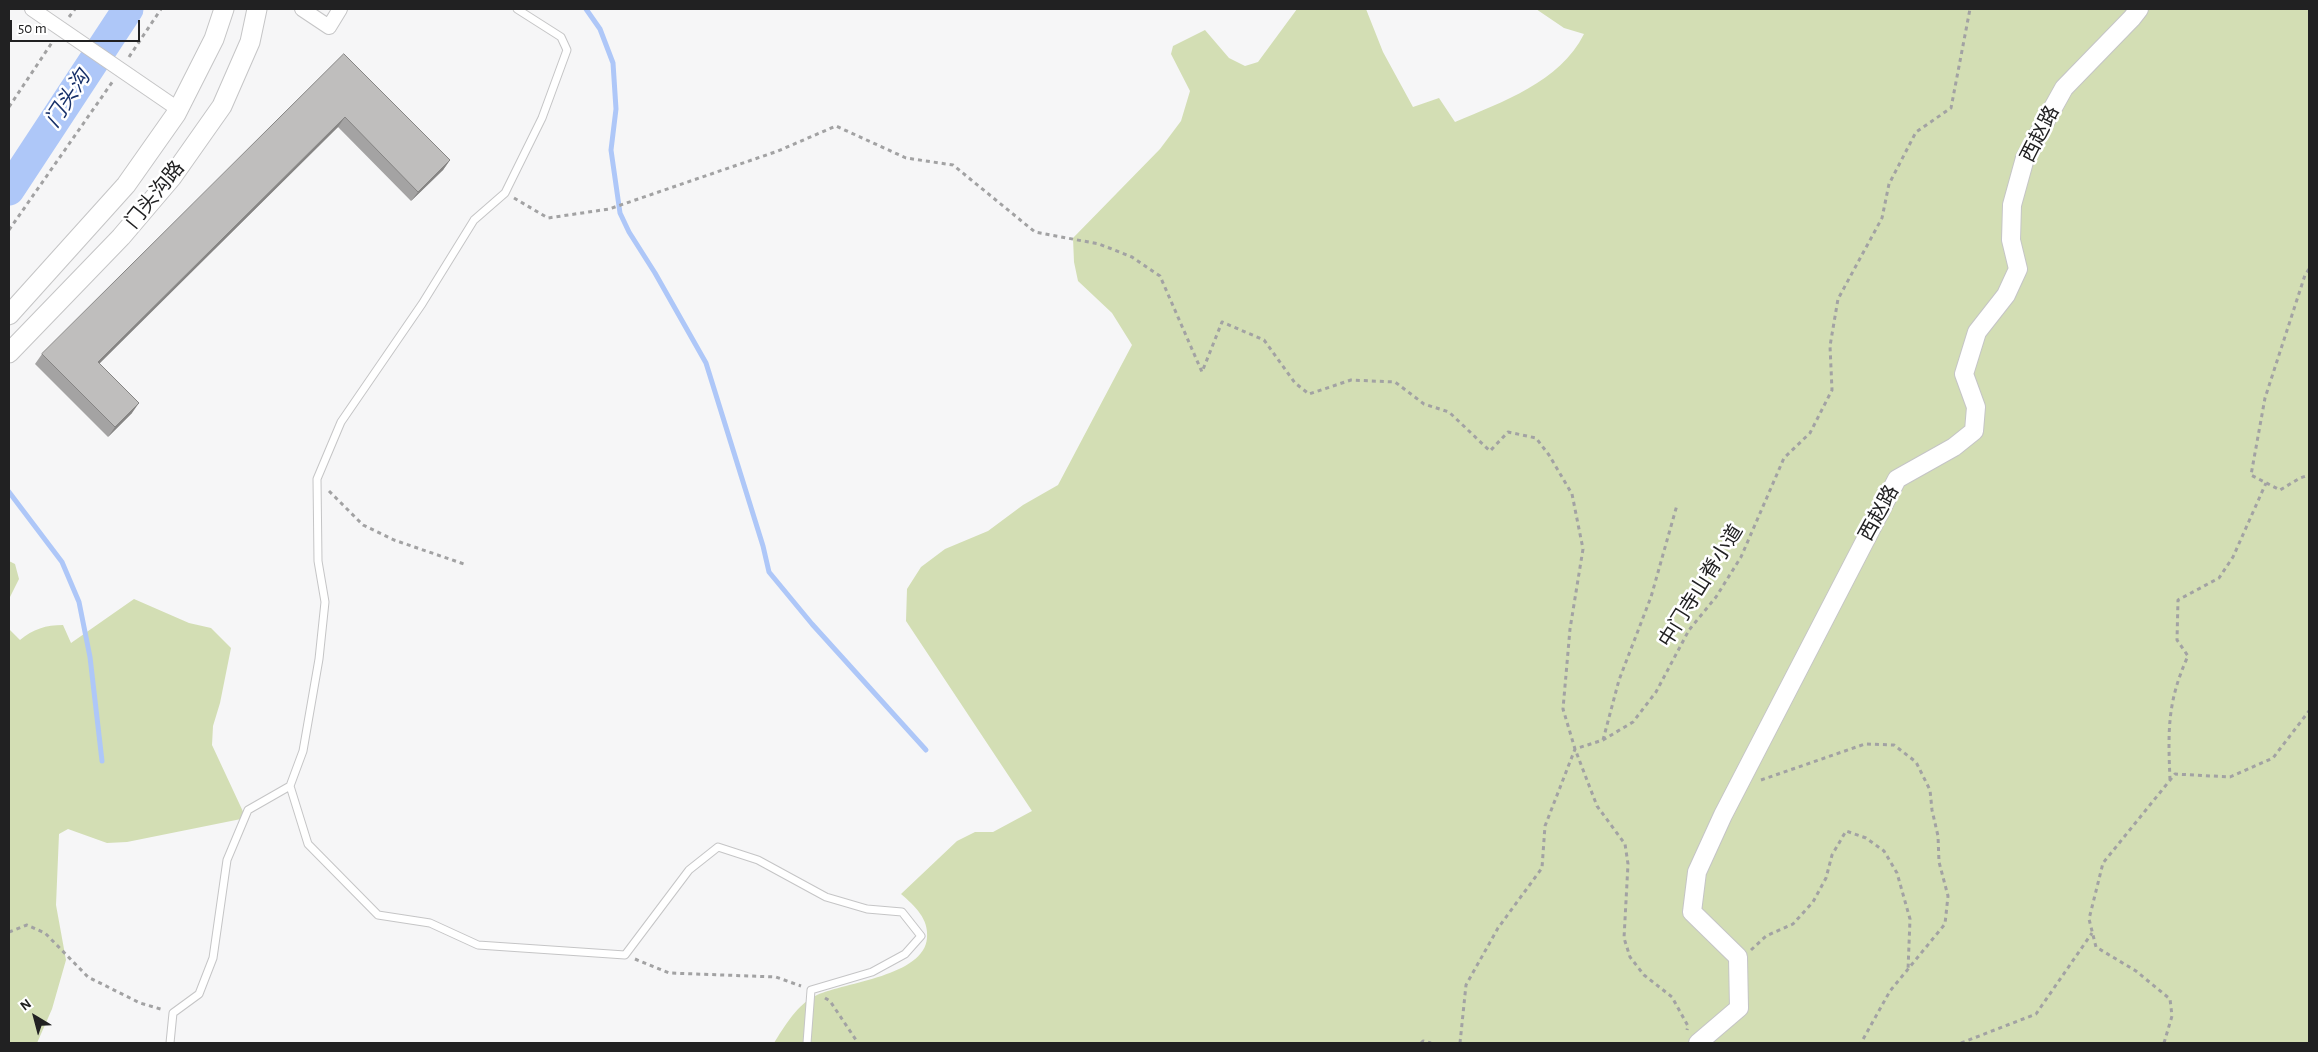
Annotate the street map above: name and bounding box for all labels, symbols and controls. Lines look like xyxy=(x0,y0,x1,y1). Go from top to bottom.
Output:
scale bar xyxy=(12,10,142,42)
text: 50 m xyxy=(18,21,47,36)
water label: 门头沟 xyxy=(40,66,96,132)
street label: 西赵路 xyxy=(2016,102,2064,166)
street label: 门头沟路 xyxy=(121,156,189,234)
street label: 西赵路 xyxy=(1854,481,1904,545)
street label: 中门寺山脊小道 xyxy=(1654,520,1748,652)
north arrow xyxy=(10,992,60,1042)
text: N xyxy=(18,997,34,1014)

